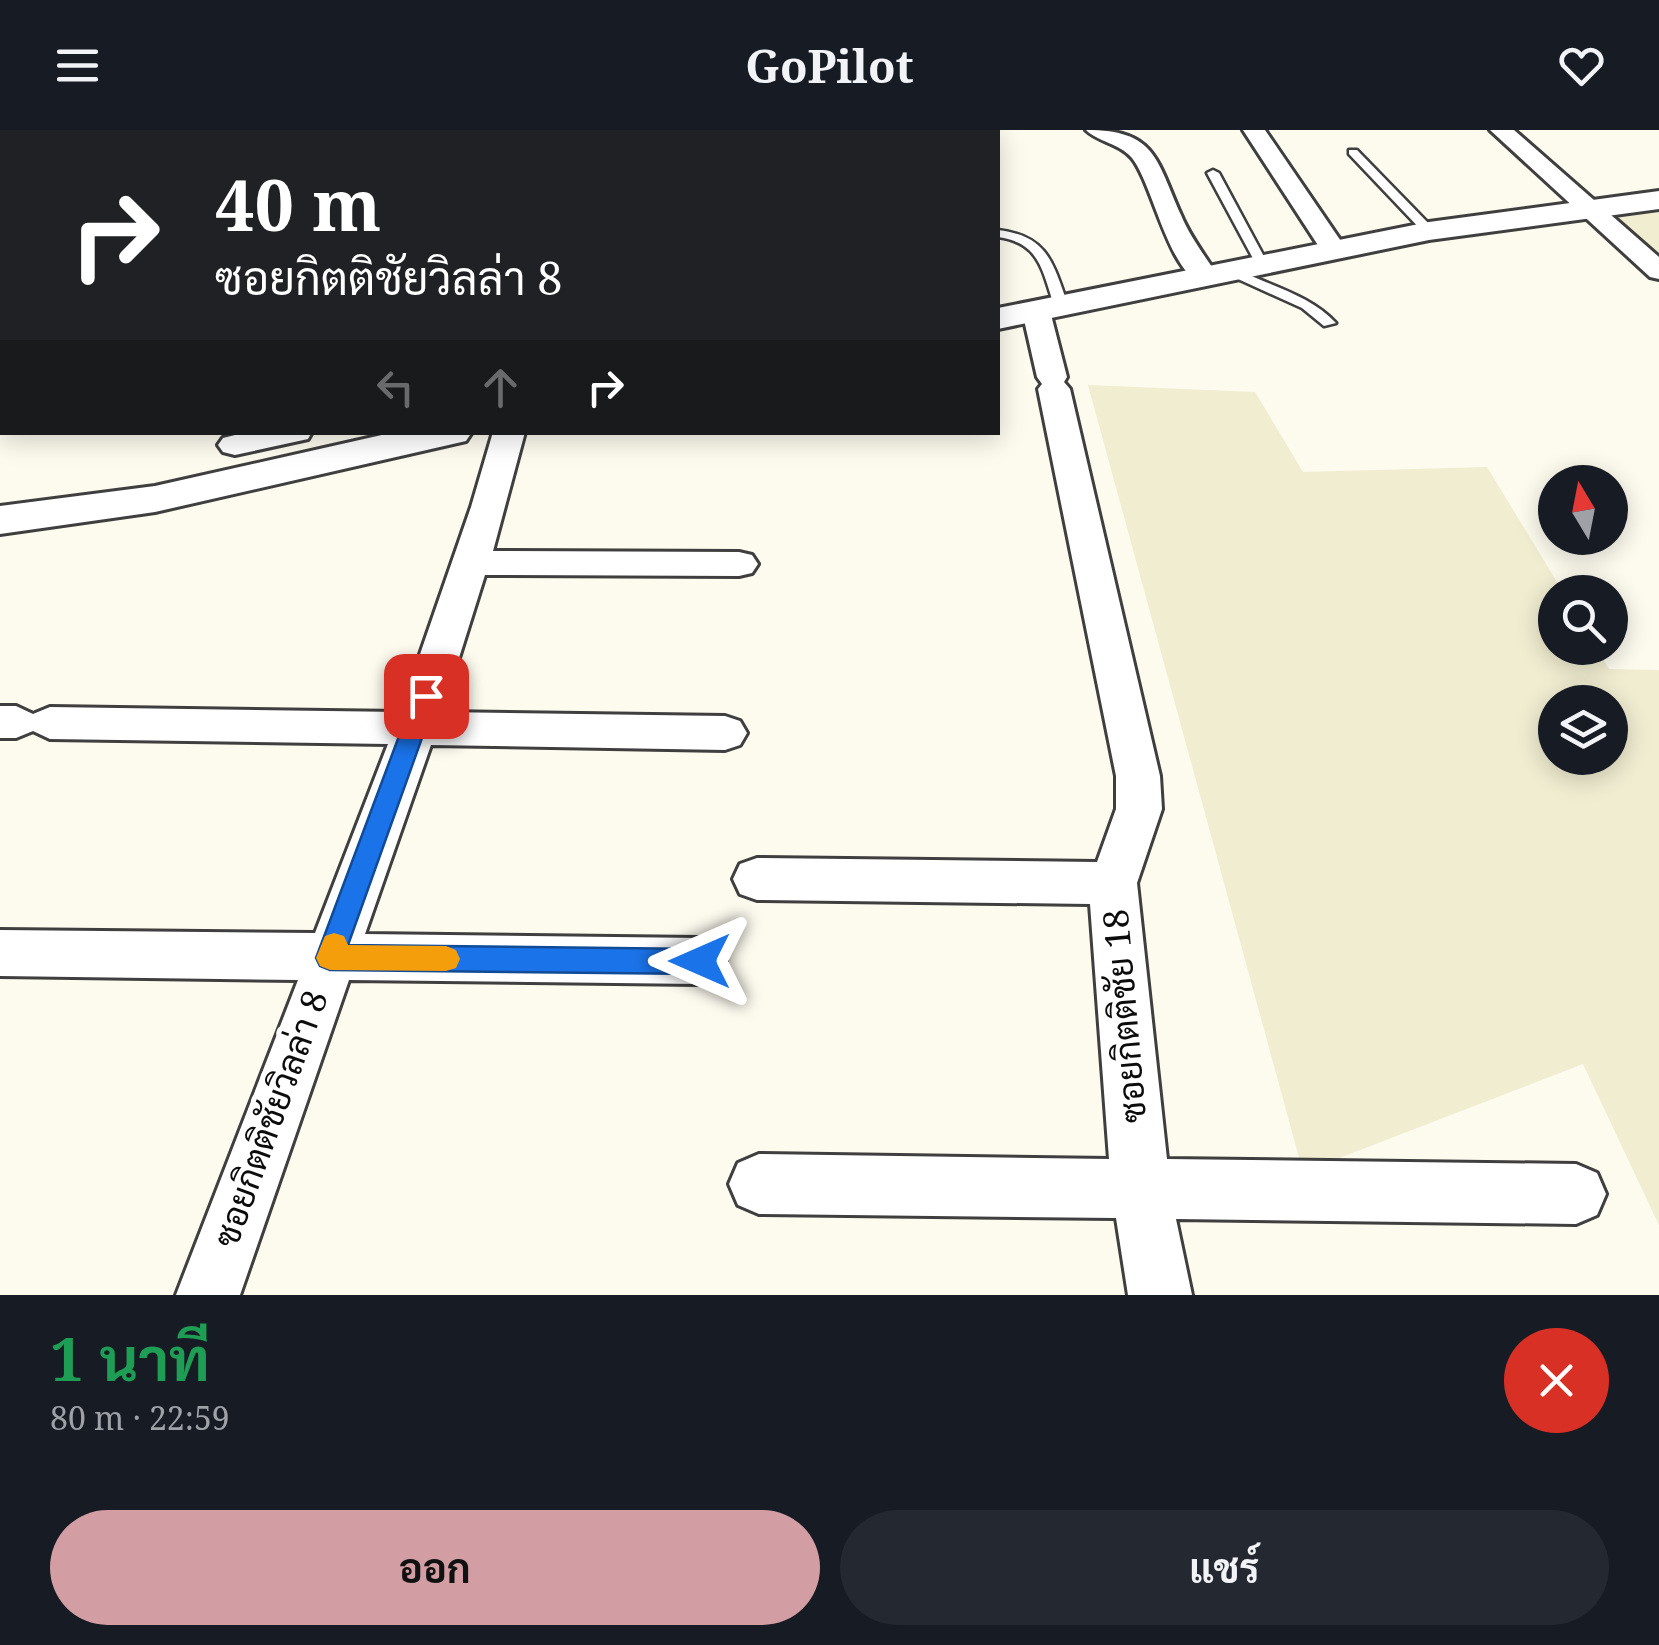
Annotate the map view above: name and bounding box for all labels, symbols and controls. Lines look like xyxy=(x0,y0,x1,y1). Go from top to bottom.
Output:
text: GoPilot xyxy=(745,35,914,96)
icon: menu xyxy=(50,38,105,93)
icon: heart xyxy=(1554,38,1609,93)
text: 40 m xyxy=(215,156,381,252)
icon: right xyxy=(50,170,180,300)
text: ซอยกิตติชัยวิลล่า 8 xyxy=(215,247,562,308)
icon: left xyxy=(368,360,423,415)
icon: ahead xyxy=(473,360,528,415)
icon: right xyxy=(578,360,633,415)
north arrow xyxy=(1538,465,1628,555)
map controls xyxy=(1538,465,1628,775)
button: search xyxy=(1538,575,1628,665)
pin xyxy=(384,654,469,739)
icon: arrive xyxy=(399,669,454,724)
button: layers xyxy=(1538,685,1628,775)
street label: ซอยกิตติชัย 18 xyxy=(1091,907,1156,1125)
position arrow xyxy=(648,909,752,1013)
street label: ซอยกิตติชัยวิลล่า 8 xyxy=(201,984,338,1253)
text: 1 นาที xyxy=(50,1317,210,1399)
button: close xyxy=(1504,1328,1609,1433)
text: 80 m · 22:59 xyxy=(50,1396,230,1439)
button: ออก xyxy=(50,1510,820,1625)
button: แชร์ xyxy=(840,1510,1609,1625)

